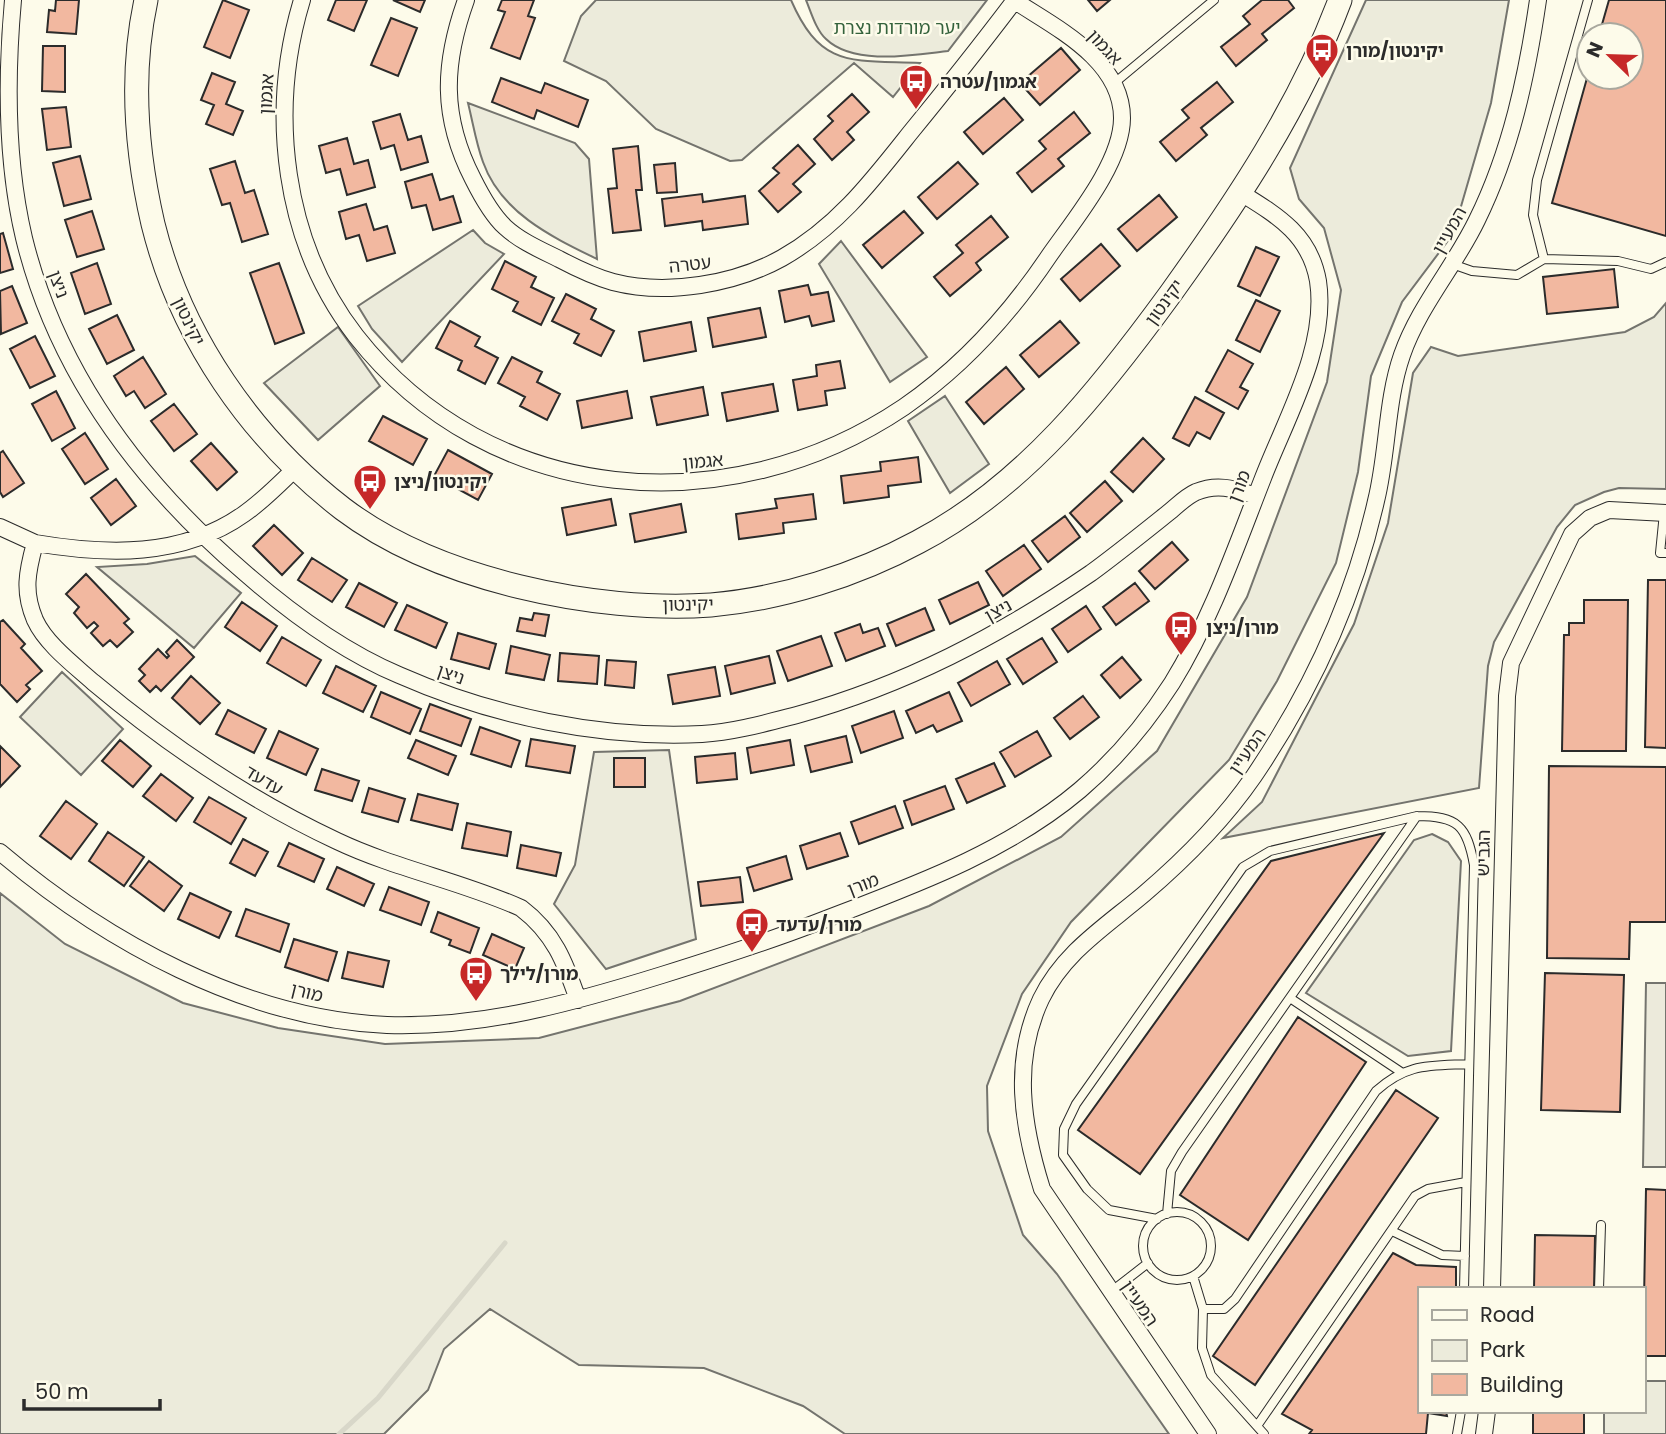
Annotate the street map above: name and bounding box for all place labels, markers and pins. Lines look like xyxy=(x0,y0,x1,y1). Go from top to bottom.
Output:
bus stop icon: יקינטון/מורן xyxy=(1303,31,1341,80)
place label: יקינטון/מורן xyxy=(1346,38,1444,63)
bus stop icon: אגמון/עטרה xyxy=(897,62,935,111)
place label: אגמון/עטרה xyxy=(940,69,1037,94)
bus stop icon: יקינטון/ניצן xyxy=(351,462,389,511)
place label: יקינטון/ניצן xyxy=(394,469,487,494)
bus stop icon: מורן/ניצן xyxy=(1162,608,1200,657)
place label: מורן/ניצן xyxy=(1206,615,1279,640)
bus stop icon: מורן/עדעד xyxy=(733,905,771,954)
place label: מורן/עדעד xyxy=(776,912,862,937)
bus stop icon: מורן/לילך xyxy=(457,954,495,1003)
place label: מורן/לילך xyxy=(500,961,579,986)

